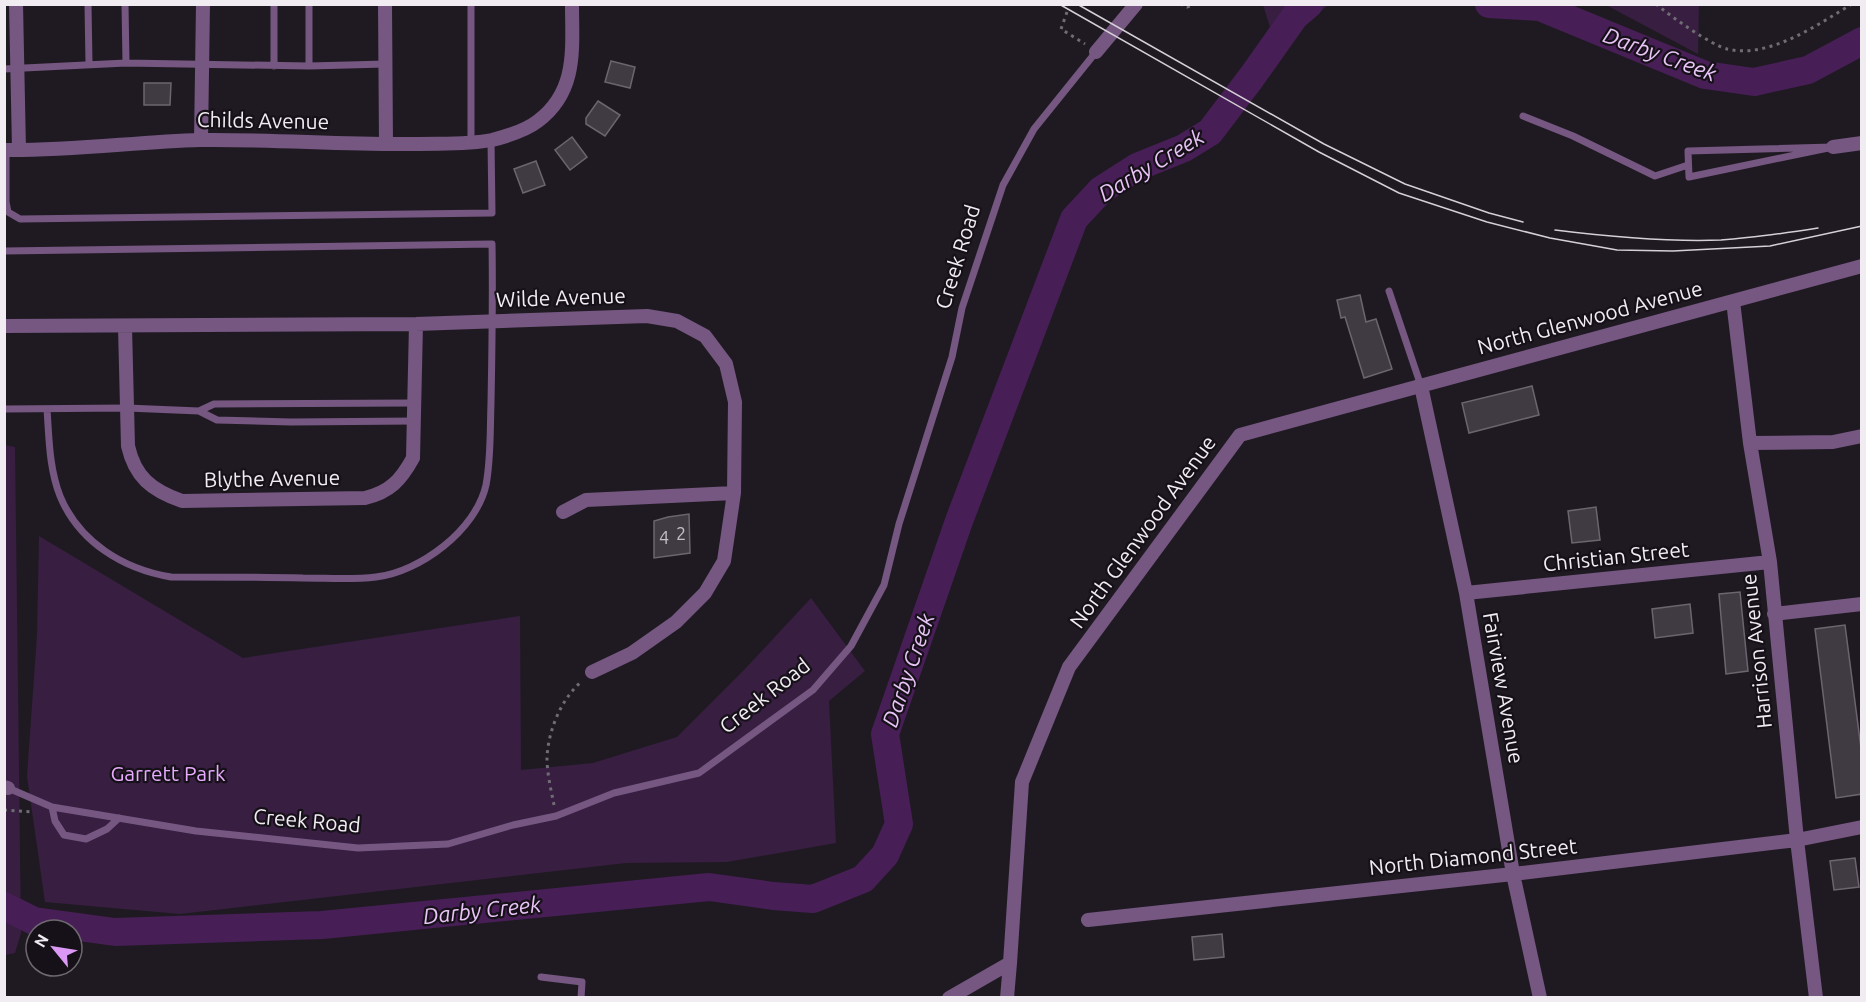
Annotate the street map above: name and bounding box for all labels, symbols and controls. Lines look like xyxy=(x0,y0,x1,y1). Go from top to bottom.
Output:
water label: Darby Creek xyxy=(1600,21,1721,86)
street label: Childs Avenue xyxy=(197,107,329,133)
water label: Darby Creek xyxy=(1093,123,1209,206)
street label: Creek Road xyxy=(930,202,984,312)
street label: North Glenwood Avenue xyxy=(1475,275,1705,359)
street label: Wilde Avenue xyxy=(496,283,626,311)
street label: North Glenwood Avenue xyxy=(1064,431,1220,632)
street label: Blythe Avenue xyxy=(204,465,340,491)
house number: 2 xyxy=(676,523,686,543)
house number: 4 xyxy=(659,527,669,547)
street label: Christian Street xyxy=(1542,536,1690,576)
street label: Harrison Avenue xyxy=(1736,573,1776,730)
water label: Darby Creek xyxy=(876,609,939,730)
street label: Fairview Avenue xyxy=(1479,610,1529,765)
street label: Creek Road xyxy=(715,653,814,738)
park label: Garrett Park xyxy=(110,761,226,785)
street label: Creek Road xyxy=(252,803,362,837)
street label: North Diamond Street xyxy=(1368,833,1578,879)
water label: Darby Creek xyxy=(422,891,543,928)
north arrow xyxy=(24,918,84,978)
text: N xyxy=(30,931,52,950)

